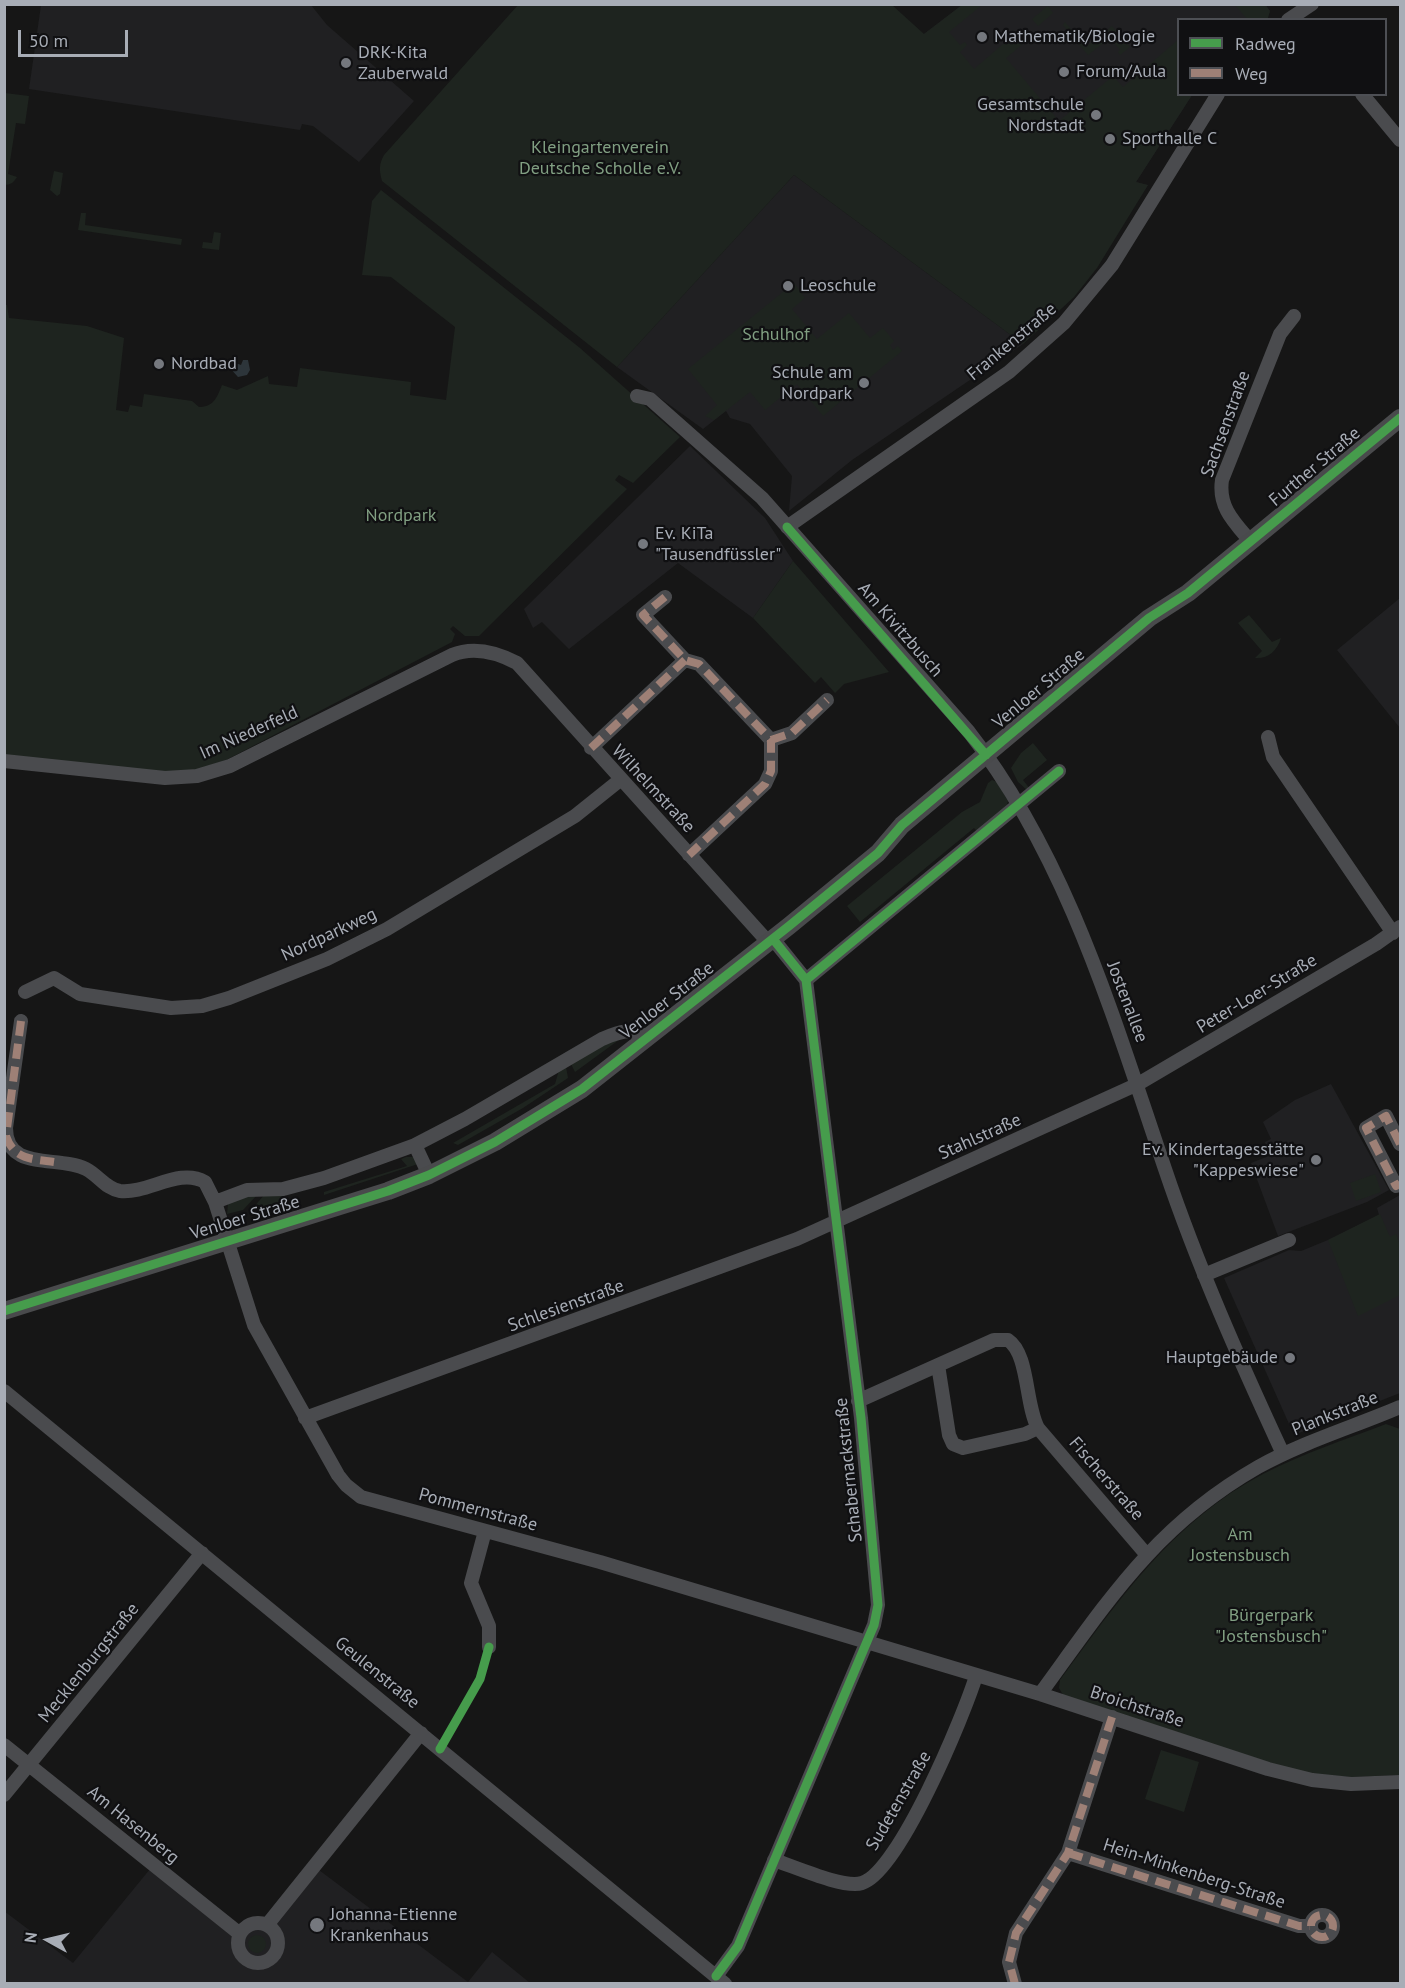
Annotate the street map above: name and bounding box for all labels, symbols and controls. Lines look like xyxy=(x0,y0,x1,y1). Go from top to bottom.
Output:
scale bar xyxy=(21,18,130,56)
legend xyxy=(1177,18,1387,96)
place label: Mathematik/Biologie xyxy=(994,26,1155,48)
text: 50 m xyxy=(29,29,68,52)
marker: Mathematik/Biologie xyxy=(975,30,989,44)
text: Radweg xyxy=(1235,32,1296,55)
place label: DRK-Kita Zauberwald xyxy=(358,42,448,84)
marker: DRK-Kita Zauberwald xyxy=(339,56,353,70)
place label: Forum/Aula xyxy=(1076,61,1166,83)
text: Weg xyxy=(1235,62,1268,85)
marker: Forum/Aula xyxy=(1057,65,1071,79)
place label: Gesamtschule Nordstadt xyxy=(977,94,1084,136)
marker: Gesamtschule Nordstadt xyxy=(1089,108,1103,122)
place label: Sporthalle C xyxy=(1122,128,1217,150)
marker: Sporthalle C xyxy=(1103,132,1117,146)
park label: Kleingartenverein Deutsche Scholle e.V. xyxy=(519,137,681,180)
place label: Leoschule xyxy=(800,275,876,297)
marker: Leoschule xyxy=(781,279,795,293)
street label: Frankenstraße xyxy=(963,298,1061,386)
park label: Schulhof xyxy=(742,324,810,346)
place label: Nordbad xyxy=(171,353,237,375)
marker: Nordbad xyxy=(152,357,166,371)
place label: Schule am Nordpark xyxy=(772,362,852,404)
street label: Sachsenstraße xyxy=(1197,368,1255,480)
marker: Schule am Nordpark xyxy=(857,376,871,390)
street label: Further Straße xyxy=(1265,423,1365,511)
park label: Nordpark xyxy=(366,505,436,527)
place label: Ev. KiTa "Tausendfüssler" xyxy=(655,523,781,566)
marker: Ev. KiTa "Tausendfüssler" xyxy=(636,537,650,551)
street label: Am Kivitzbusch xyxy=(853,578,947,682)
street label: Venloer Straße xyxy=(989,644,1089,734)
street label: Im Niederfeld xyxy=(197,702,301,764)
street label: Wilhelmstraße xyxy=(607,741,699,837)
street label: Nordparkweg xyxy=(278,904,380,966)
street label: Peter-Loer-Straße xyxy=(1193,950,1321,1038)
street label: Venloer Straße xyxy=(616,958,718,1044)
street label: Jostenallee xyxy=(1102,959,1152,1045)
street label: Stahlstraße xyxy=(935,1109,1025,1165)
place label: Ev. Kindertagesstätte "Kappeswiese" xyxy=(1142,1139,1304,1182)
marker: Ev. Kindertagesstätte "Kappeswiese" xyxy=(1309,1153,1323,1167)
street label: Venloer Straße xyxy=(187,1191,303,1245)
street label: Schlesienstraße xyxy=(505,1275,627,1337)
place label: Hauptgebäude xyxy=(1166,1347,1278,1369)
marker: Hauptgebäude xyxy=(1283,1351,1297,1365)
street label: Plankstraße xyxy=(1289,1387,1381,1441)
street label: Schabernackstraße xyxy=(831,1397,867,1543)
street label: Fischerstraße xyxy=(1064,1433,1148,1525)
street label: Pommernstraße xyxy=(416,1484,540,1536)
park label: Am Jostensbusch xyxy=(1190,1524,1290,1567)
street label: Mecklenburgstraße xyxy=(34,1599,144,1727)
park label: Bürgerpark "Jostensbusch" xyxy=(1215,1605,1327,1648)
street label: Geulenstraße xyxy=(330,1632,424,1714)
street label: Broichstraße xyxy=(1087,1682,1187,1732)
street label: Sudetenstraße xyxy=(862,1747,936,1855)
street label: Am Hasenberg xyxy=(83,1781,183,1869)
street label: Hein-Minkenberg-Straße xyxy=(1100,1834,1288,1914)
place label: Johanna-Etienne Krankenhaus xyxy=(330,1904,457,1946)
north arrow xyxy=(18,1910,78,1970)
marker: Johanna-Etienne Krankenhaus xyxy=(308,1916,326,1934)
text: N xyxy=(20,1931,41,1944)

